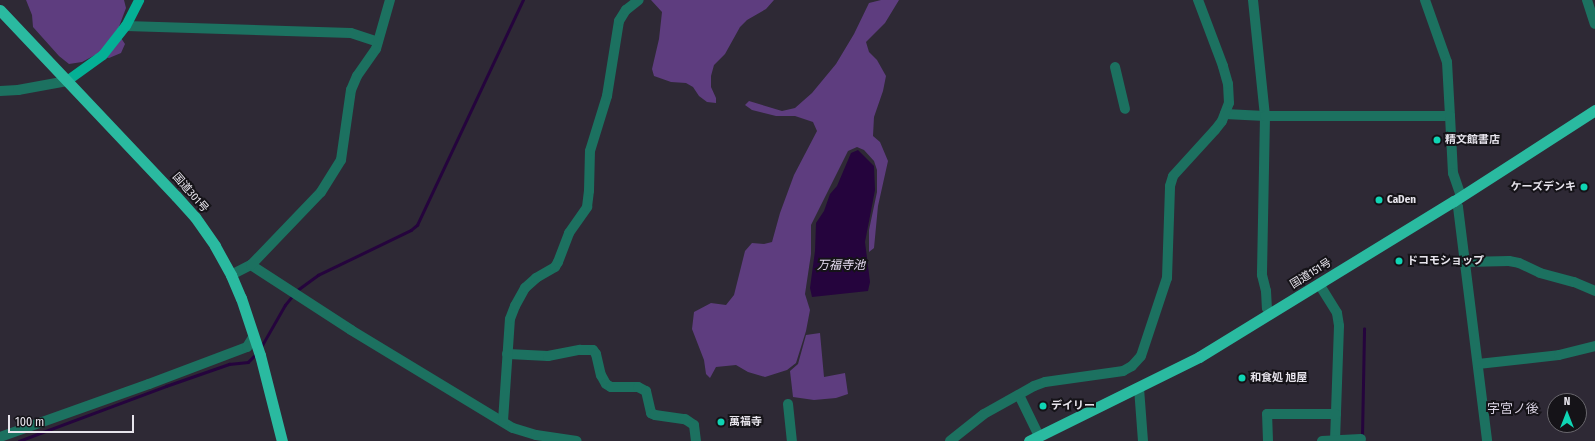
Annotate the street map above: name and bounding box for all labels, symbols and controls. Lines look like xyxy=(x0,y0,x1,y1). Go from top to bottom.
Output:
place label: 精文館書店 xyxy=(1445,133,1500,147)
marker: 精文館書店 xyxy=(1432,135,1442,145)
street label: 国道301号 xyxy=(169,171,211,215)
place label: ケーズデンキ xyxy=(1510,180,1576,194)
marker: ケーズデンキ xyxy=(1579,182,1589,192)
place label: CaDen xyxy=(1387,193,1416,207)
marker: CaDen xyxy=(1374,195,1384,205)
place label: ドコモショップ xyxy=(1407,254,1484,268)
street label: 国道151号 xyxy=(1288,256,1334,292)
marker: ドコモショップ xyxy=(1394,256,1404,266)
water label: 万福寺池 xyxy=(817,259,865,273)
place label: 和食処 旭屋 xyxy=(1250,371,1307,385)
marker: 和食処 旭屋 xyxy=(1237,373,1247,383)
north arrow xyxy=(1547,393,1587,433)
text: N xyxy=(1564,395,1570,408)
place label: デイリー xyxy=(1051,399,1095,413)
marker: デイリー xyxy=(1038,401,1048,411)
district label: 字宮ノ後 xyxy=(1487,401,1539,417)
scale bar xyxy=(10,407,136,433)
text: 100 m xyxy=(15,415,44,429)
place label: 萬福寺 xyxy=(729,415,762,429)
marker: 萬福寺 xyxy=(716,417,726,427)

